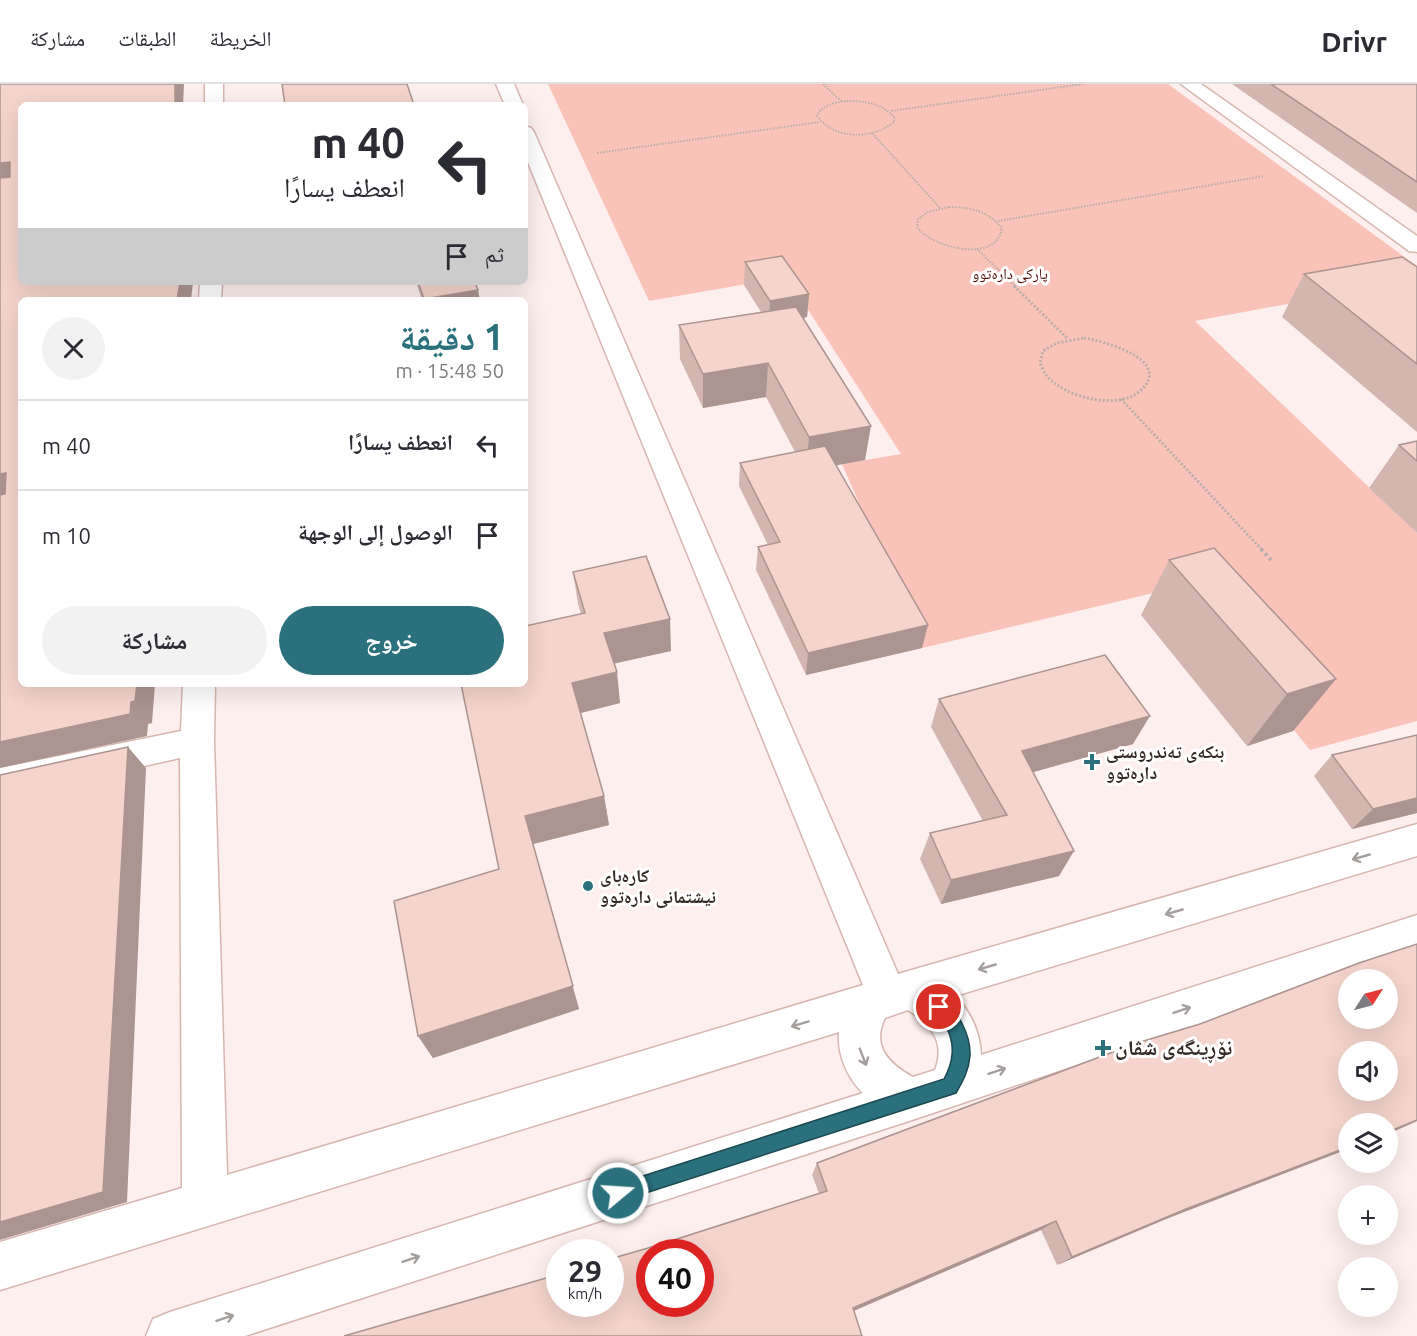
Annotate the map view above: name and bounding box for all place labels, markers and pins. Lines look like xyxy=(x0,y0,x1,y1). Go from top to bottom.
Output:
place label: بنکەی تەندروستی دارەتوو xyxy=(1106,741,1224,783)
marker: بنکەی تەندروستی دارەتوو xyxy=(1083,753,1101,771)
place label: کارەبای نیشتمانی دارەتوو xyxy=(600,865,716,908)
marker: کارەبای نیشتمانی دارەتوو xyxy=(581,879,595,893)
pin xyxy=(913,981,964,1032)
place label: نۆڕینگەی شڤان xyxy=(1115,1035,1232,1064)
marker: نۆڕینگەی شڤان xyxy=(1096,1041,1110,1055)

